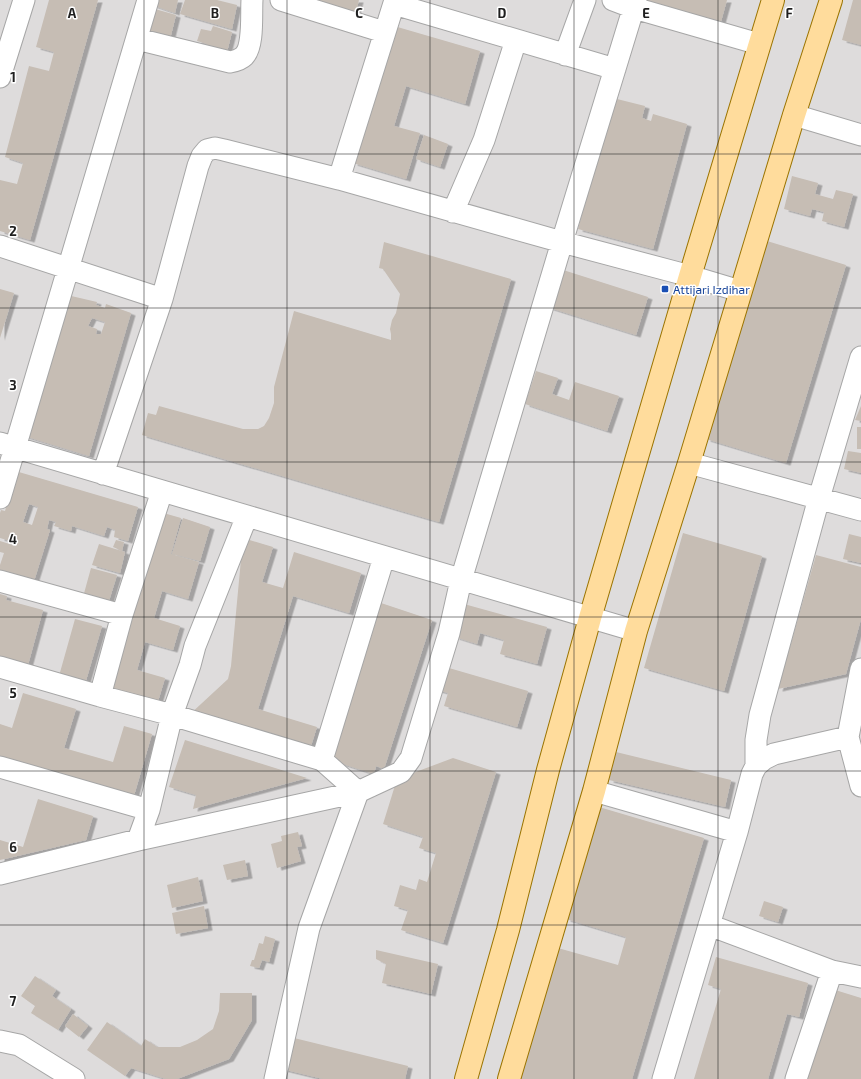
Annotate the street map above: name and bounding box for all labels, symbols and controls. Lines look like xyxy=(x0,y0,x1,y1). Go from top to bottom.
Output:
text: A xyxy=(68,5,77,21)
text: B xyxy=(211,5,219,21)
text: C xyxy=(355,5,363,21)
text: D xyxy=(498,5,507,21)
text: E xyxy=(642,5,650,21)
text: F xyxy=(785,5,793,21)
text: 1 xyxy=(10,69,16,85)
text: 2 xyxy=(9,223,17,239)
place label: Attijari Izdihar xyxy=(673,282,750,297)
marker: Attijari Izdihar xyxy=(660,284,670,294)
text: 3 xyxy=(9,377,17,393)
text: 4 xyxy=(9,531,17,547)
text: 5 xyxy=(9,685,17,701)
text: 6 xyxy=(9,839,17,855)
text: 7 xyxy=(10,993,17,1009)

